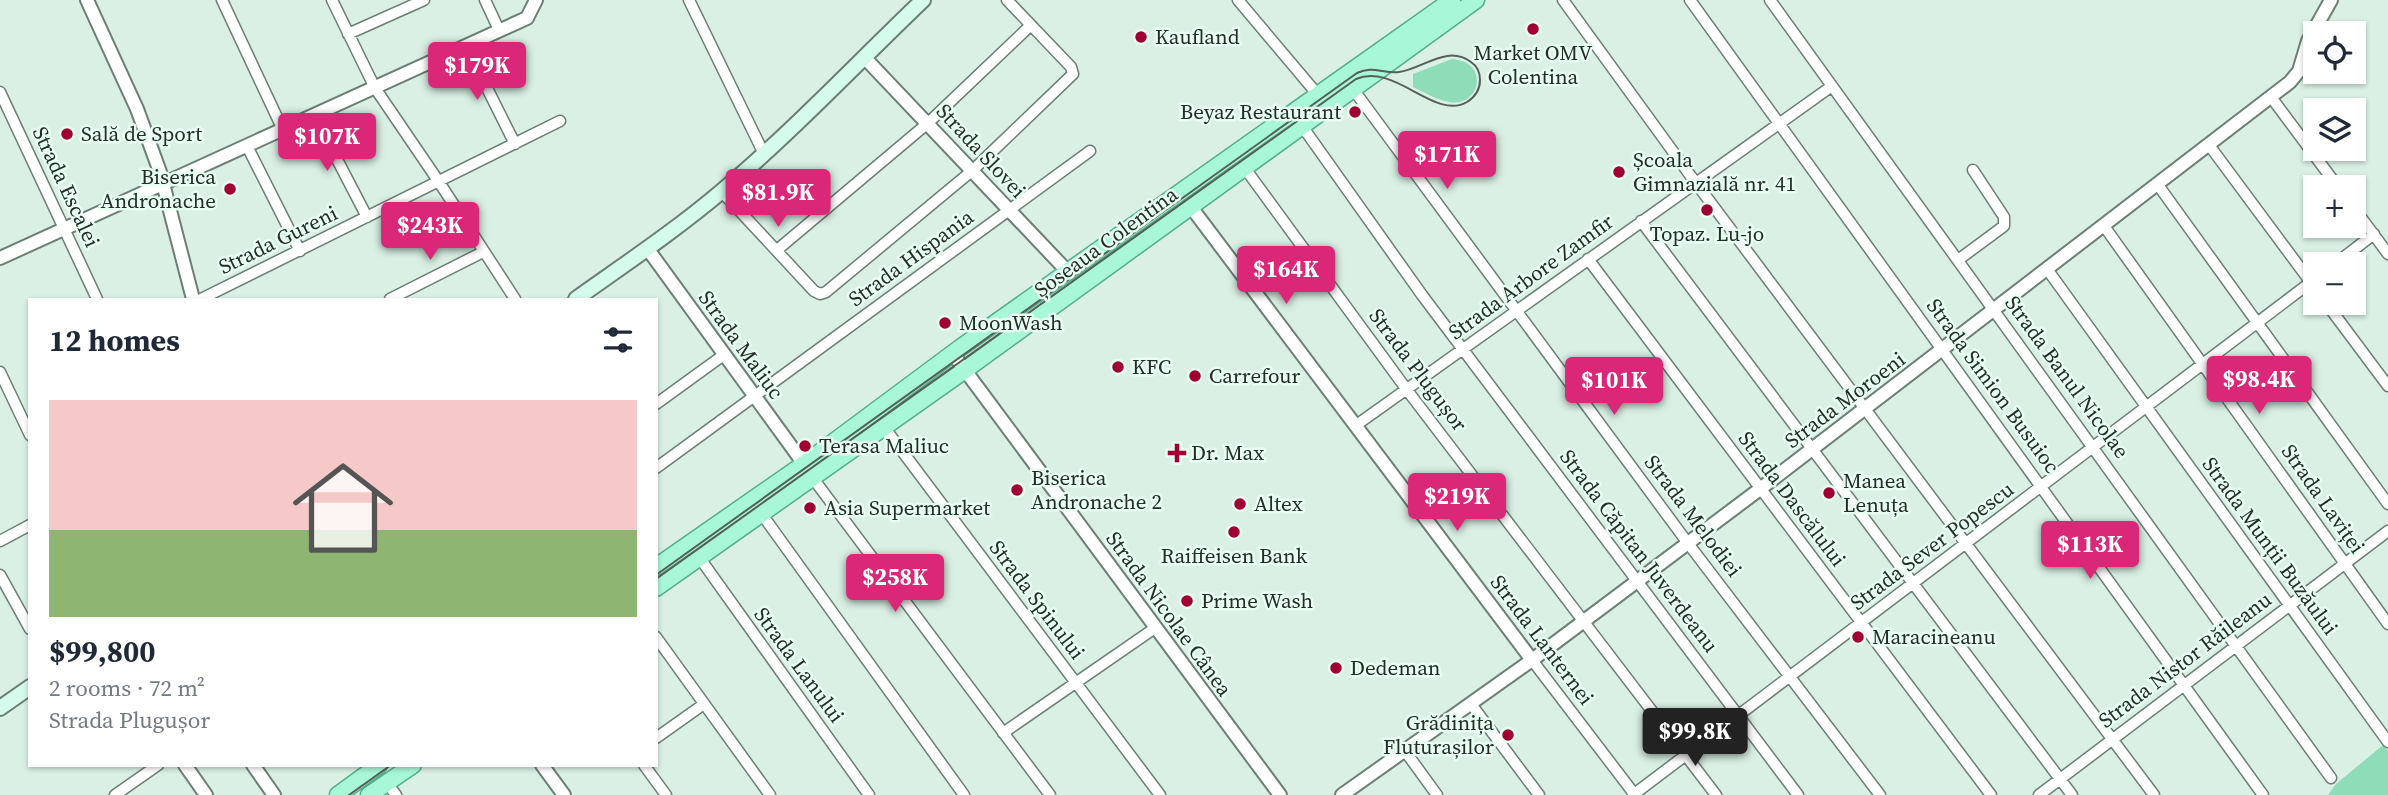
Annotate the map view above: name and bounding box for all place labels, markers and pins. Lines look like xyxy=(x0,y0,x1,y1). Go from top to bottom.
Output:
marker: Market OMV Colentina xyxy=(1525,21,1541,37)
place label: Kaufland xyxy=(1155,22,1240,51)
marker: Kaufland xyxy=(1133,29,1149,45)
place label: Market OMV Colentina xyxy=(1474,38,1592,91)
pin: $179K xyxy=(428,42,526,102)
place label: Beyaz Restaurant xyxy=(1180,97,1341,126)
marker: Beyaz Restaurant xyxy=(1347,104,1363,120)
pin: $107K xyxy=(278,114,376,173)
place label: Sală de Sport xyxy=(81,119,202,148)
marker: Sală de Sport xyxy=(59,126,75,142)
pin: $171K xyxy=(1398,132,1496,191)
place label: Școala Gimnazială nr. 41 xyxy=(1633,145,1796,198)
place label: Biserica Andronache xyxy=(100,162,216,215)
marker: Școala Gimnazială nr. 41 xyxy=(1611,164,1627,180)
pin: $81.9K xyxy=(721,170,835,229)
marker: Biserica Andronache xyxy=(222,181,238,197)
pin: $243K xyxy=(381,202,479,262)
marker: Topaz. Lu-jo xyxy=(1699,202,1715,218)
place label: Topaz. Lu-jo xyxy=(1650,219,1764,248)
pin: $164K xyxy=(1237,246,1335,306)
place label: MoonWash xyxy=(959,308,1063,337)
marker: MoonWash xyxy=(937,315,953,331)
place label: KFC xyxy=(1132,352,1171,381)
pin: $98.4K xyxy=(2202,356,2316,416)
pin: $101K xyxy=(1565,358,1663,417)
marker: KFC xyxy=(1110,359,1126,375)
place label: Carrefour xyxy=(1209,361,1301,390)
marker: Carrefour xyxy=(1187,368,1203,384)
place label: Terasa Maliuc xyxy=(819,431,949,460)
marker: Terasa Maliuc xyxy=(797,438,813,454)
place label: Dr. Max xyxy=(1191,438,1264,467)
marker: Dr. Max xyxy=(1169,445,1185,461)
place label: Biserica Andronache 2 xyxy=(1031,463,1162,516)
place label: Manea Lenuța xyxy=(1843,466,1909,519)
pin: $219K xyxy=(1408,474,1506,533)
marker: Biserica Andronache 2 xyxy=(1009,482,1025,498)
marker: Manea Lenuța xyxy=(1821,485,1837,501)
place label: Altex xyxy=(1254,489,1303,518)
place label: Asia Supermarket xyxy=(824,493,990,522)
marker: Altex xyxy=(1232,496,1248,512)
marker: Asia Supermarket xyxy=(802,500,818,516)
pin: $113K xyxy=(2041,522,2139,581)
marker: Raiffeisen Bank xyxy=(1226,524,1242,540)
place label: Raiffeisen Bank xyxy=(1161,541,1308,570)
pin: $258K xyxy=(846,554,944,614)
place label: Prime Wash xyxy=(1201,586,1313,615)
marker: Prime Wash xyxy=(1179,593,1195,609)
place label: Maracineanu xyxy=(1872,622,1996,651)
marker: Maracineanu xyxy=(1850,629,1866,645)
place label: Dedeman xyxy=(1350,653,1441,682)
marker: Dedeman xyxy=(1328,660,1344,676)
place label: Grădinița Fluturașilor xyxy=(1383,708,1494,761)
pin: $99.8K xyxy=(1638,708,1752,768)
marker: Grădinița Fluturașilor xyxy=(1500,727,1516,743)

